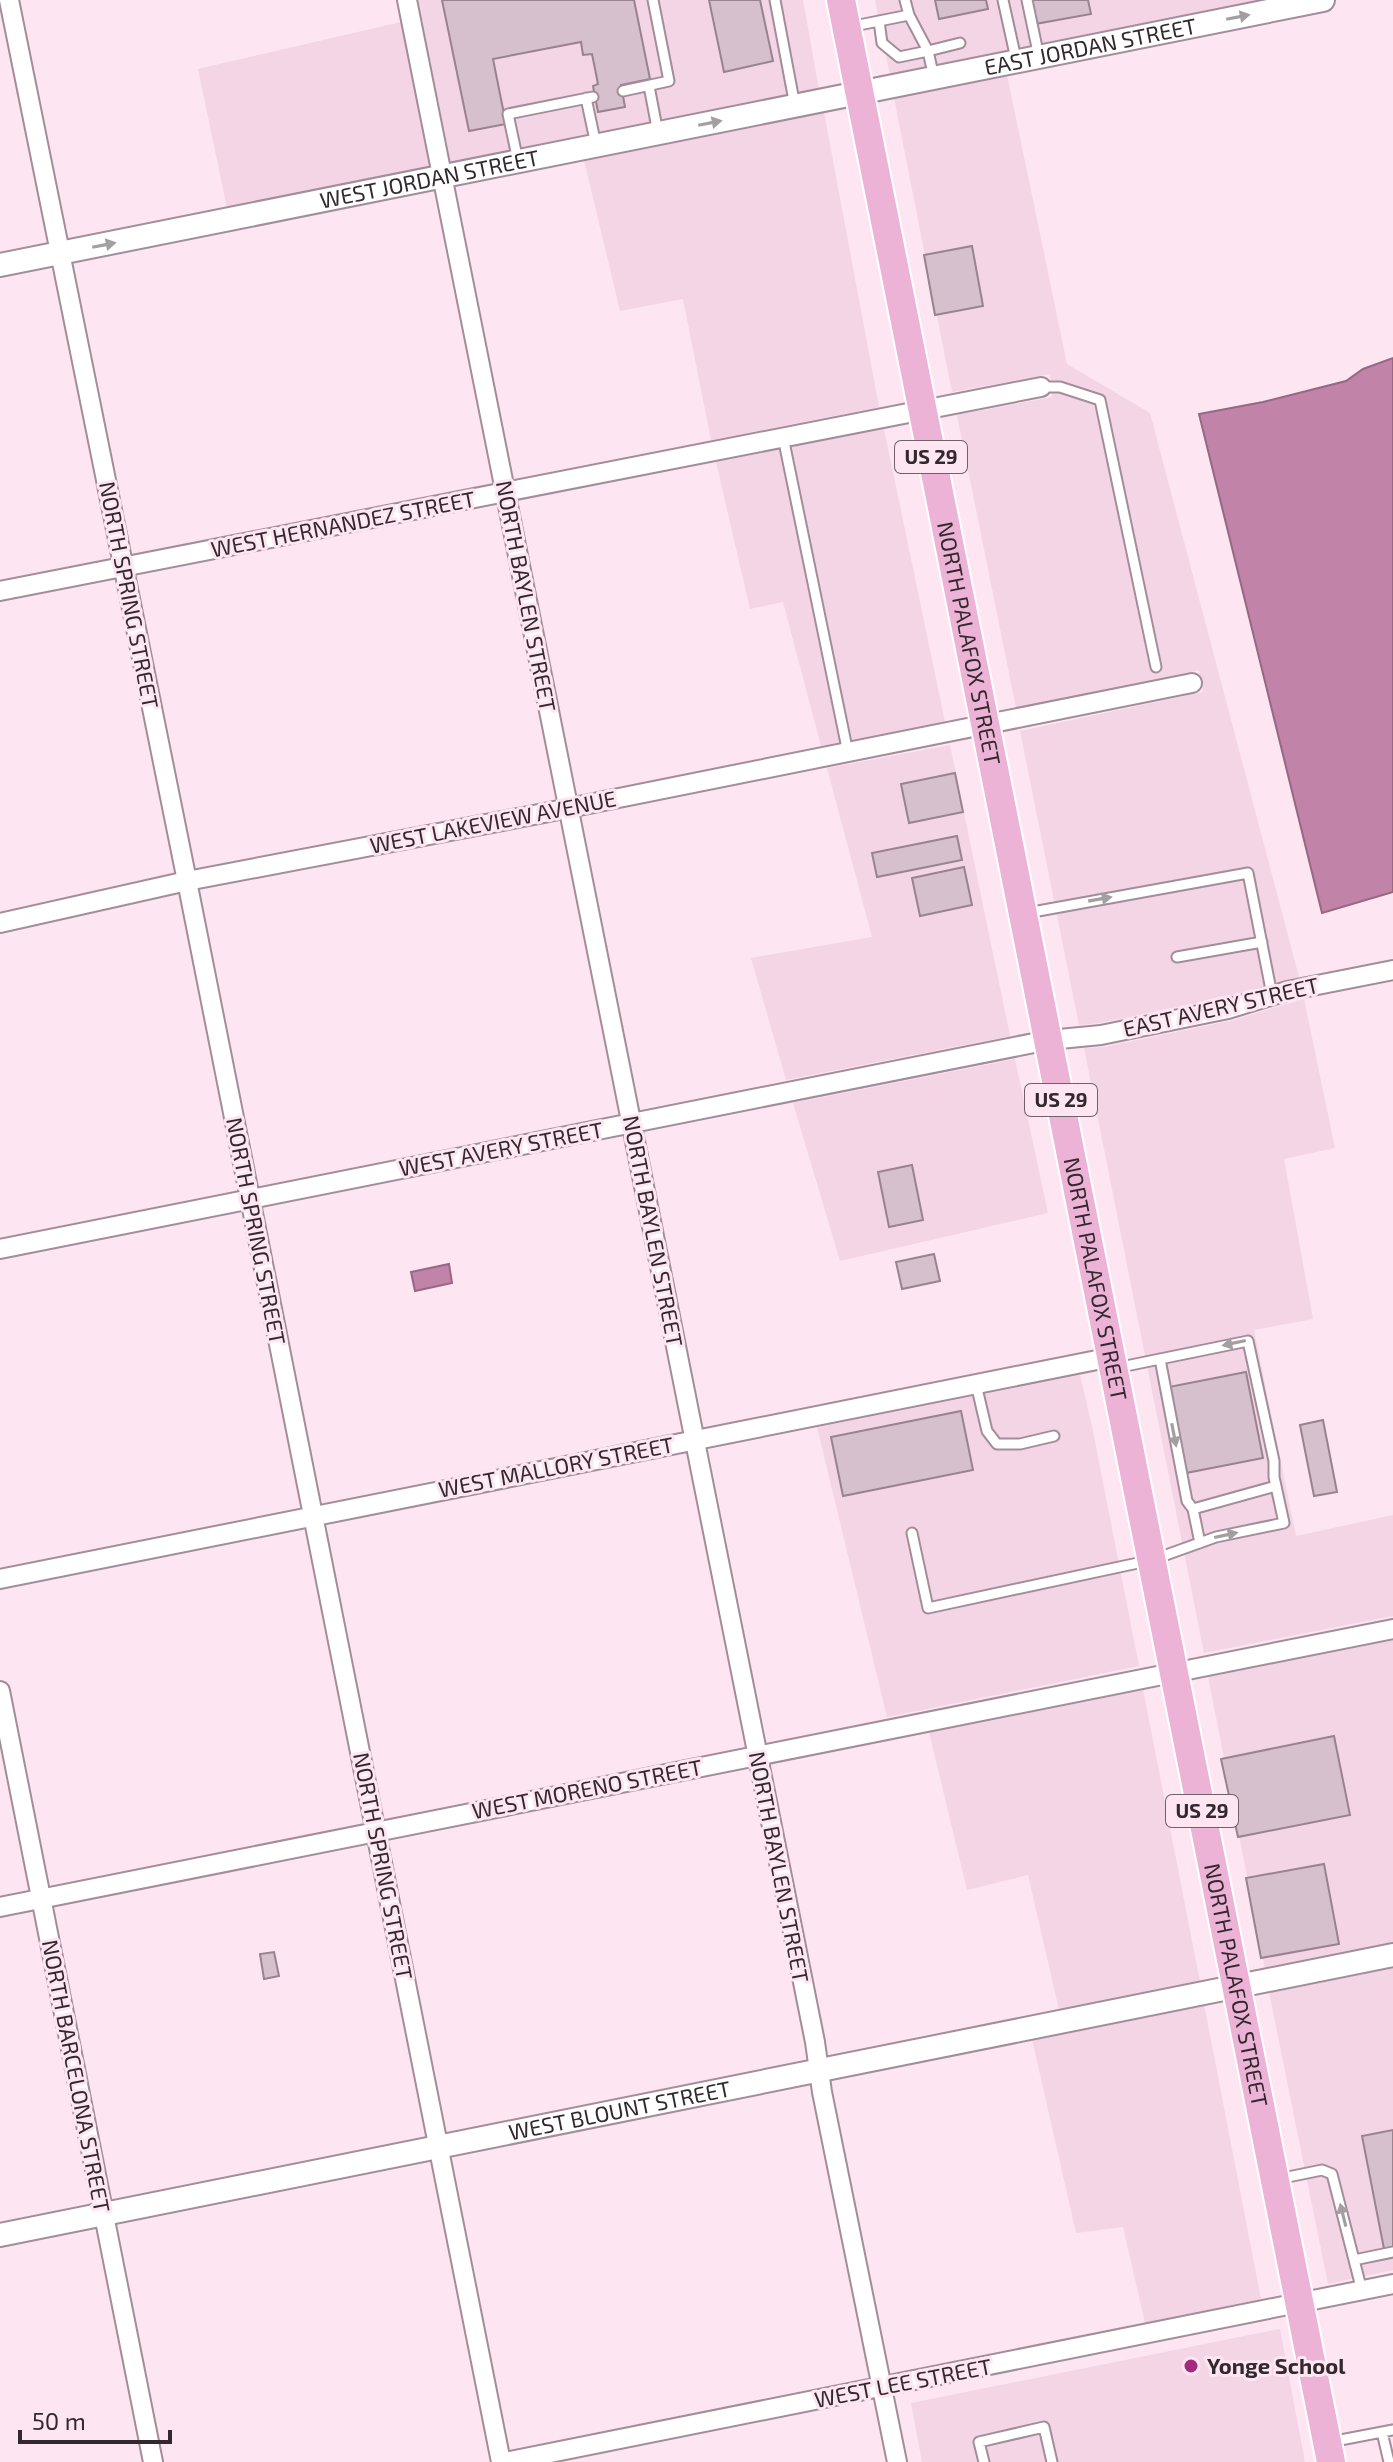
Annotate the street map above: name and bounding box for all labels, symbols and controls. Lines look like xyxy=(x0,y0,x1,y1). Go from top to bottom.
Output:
one-way arrow xyxy=(1225,10,1250,23)
street label: EAST JORDAN STREET xyxy=(982,12,1199,80)
one-way arrow xyxy=(698,116,723,128)
street label: WEST JORDAN STREET xyxy=(317,143,541,213)
one-way arrow xyxy=(92,238,117,251)
road number: US 29 xyxy=(895,441,967,473)
street label: NORTH BAYLEN STREET xyxy=(492,478,562,714)
street label: NORTH SPRING STREET xyxy=(95,479,165,711)
street label: WEST HERNANDEZ STREET xyxy=(209,485,477,561)
street label: NORTH PALAFOX STREET xyxy=(933,519,1007,767)
street label: WEST LAKEVIEW AVENUE xyxy=(367,784,618,858)
one-way arrow xyxy=(1088,893,1113,905)
street label: EAST AVERY STREET xyxy=(1120,971,1321,1041)
road number: US 29 xyxy=(1025,1084,1097,1116)
street label: NORTH BAYLEN STREET xyxy=(619,1113,689,1349)
street label: NORTH SPRING STREET xyxy=(222,1115,292,1347)
street label: WEST AVERY STREET xyxy=(397,1115,605,1181)
street label: NORTH PALAFOX STREET xyxy=(1060,1155,1133,1403)
one-way arrow xyxy=(1221,1338,1246,1350)
one-way arrow xyxy=(1168,1423,1181,1448)
street label: WEST MALLORY STREET xyxy=(436,1430,676,1502)
one-way arrow xyxy=(1214,1528,1239,1541)
street label: NORTH BAYLEN STREET xyxy=(745,1749,815,1985)
street label: NORTH SPRING STREET xyxy=(349,1750,419,1982)
street label: WEST MORENO STREET xyxy=(470,1753,704,1823)
road number: US 29 xyxy=(1166,1795,1238,1827)
street label: NORTH PALAFOX STREET xyxy=(1200,1861,1274,2109)
street label: NORTH BARCELONA STREET xyxy=(38,1937,116,2215)
street label: WEST BLOUNT STREET xyxy=(506,2074,733,2144)
one-way arrow xyxy=(1336,2202,1348,2227)
street label: WEST LEE STREET xyxy=(812,2352,994,2412)
place label: Yonge School xyxy=(1207,2352,1346,2378)
marker: Yonge School xyxy=(1182,2357,1200,2375)
scale bar xyxy=(20,2394,170,2444)
text: 50 m xyxy=(32,2406,86,2435)

